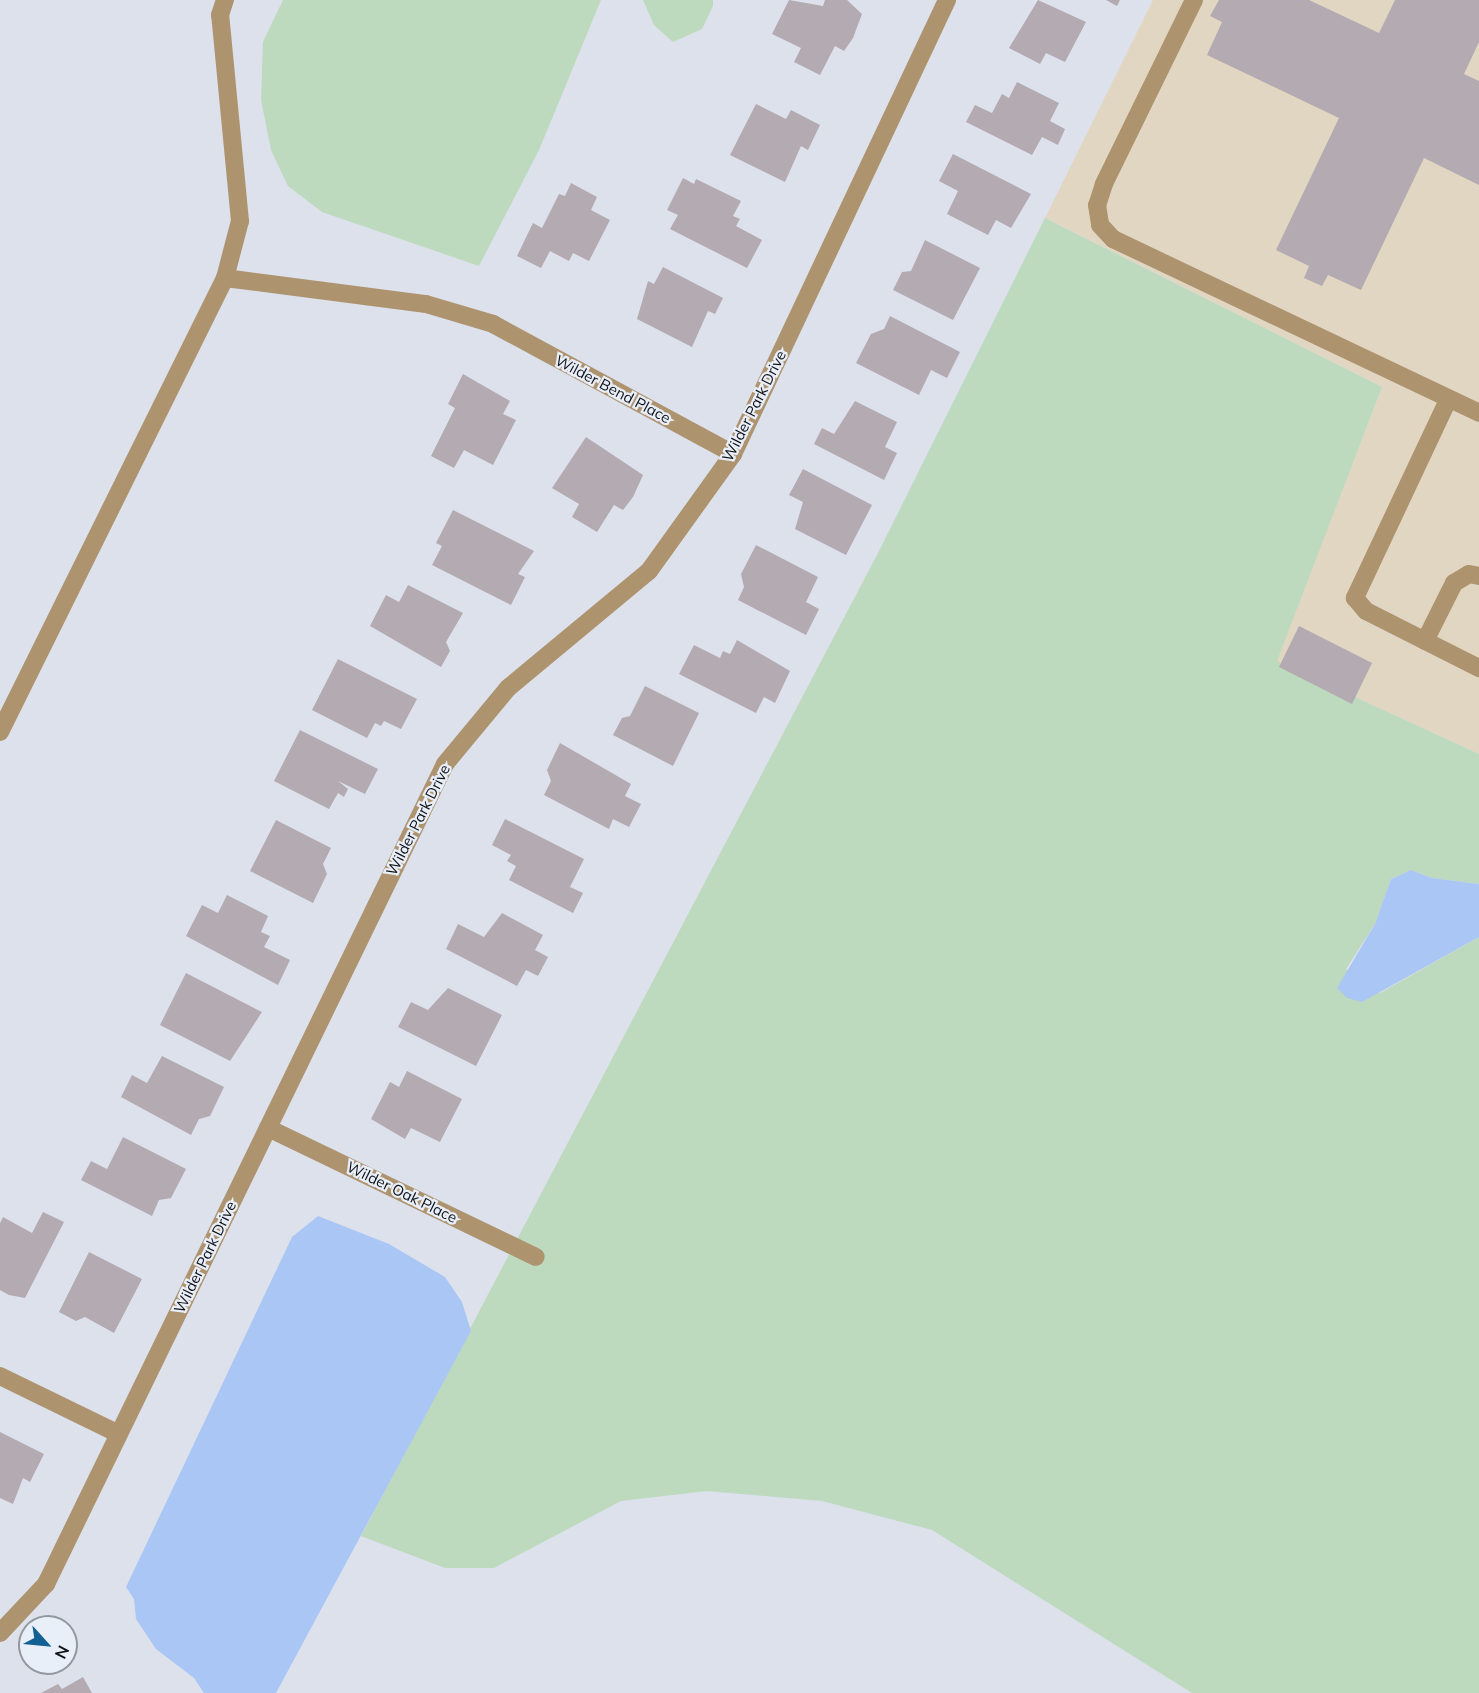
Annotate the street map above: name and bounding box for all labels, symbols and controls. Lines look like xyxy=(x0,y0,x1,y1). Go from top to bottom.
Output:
street label: Wilder Park Drive xyxy=(718,348,790,464)
street label: Wilder Bend Place xyxy=(552,351,674,427)
street label: Wilder Park Drive xyxy=(382,762,454,878)
street label: Wilder Oak Place xyxy=(344,1158,460,1226)
street label: Wilder Park Drive xyxy=(170,1198,240,1316)
north arrow xyxy=(18,1615,78,1675)
text: N xyxy=(51,1642,74,1662)

